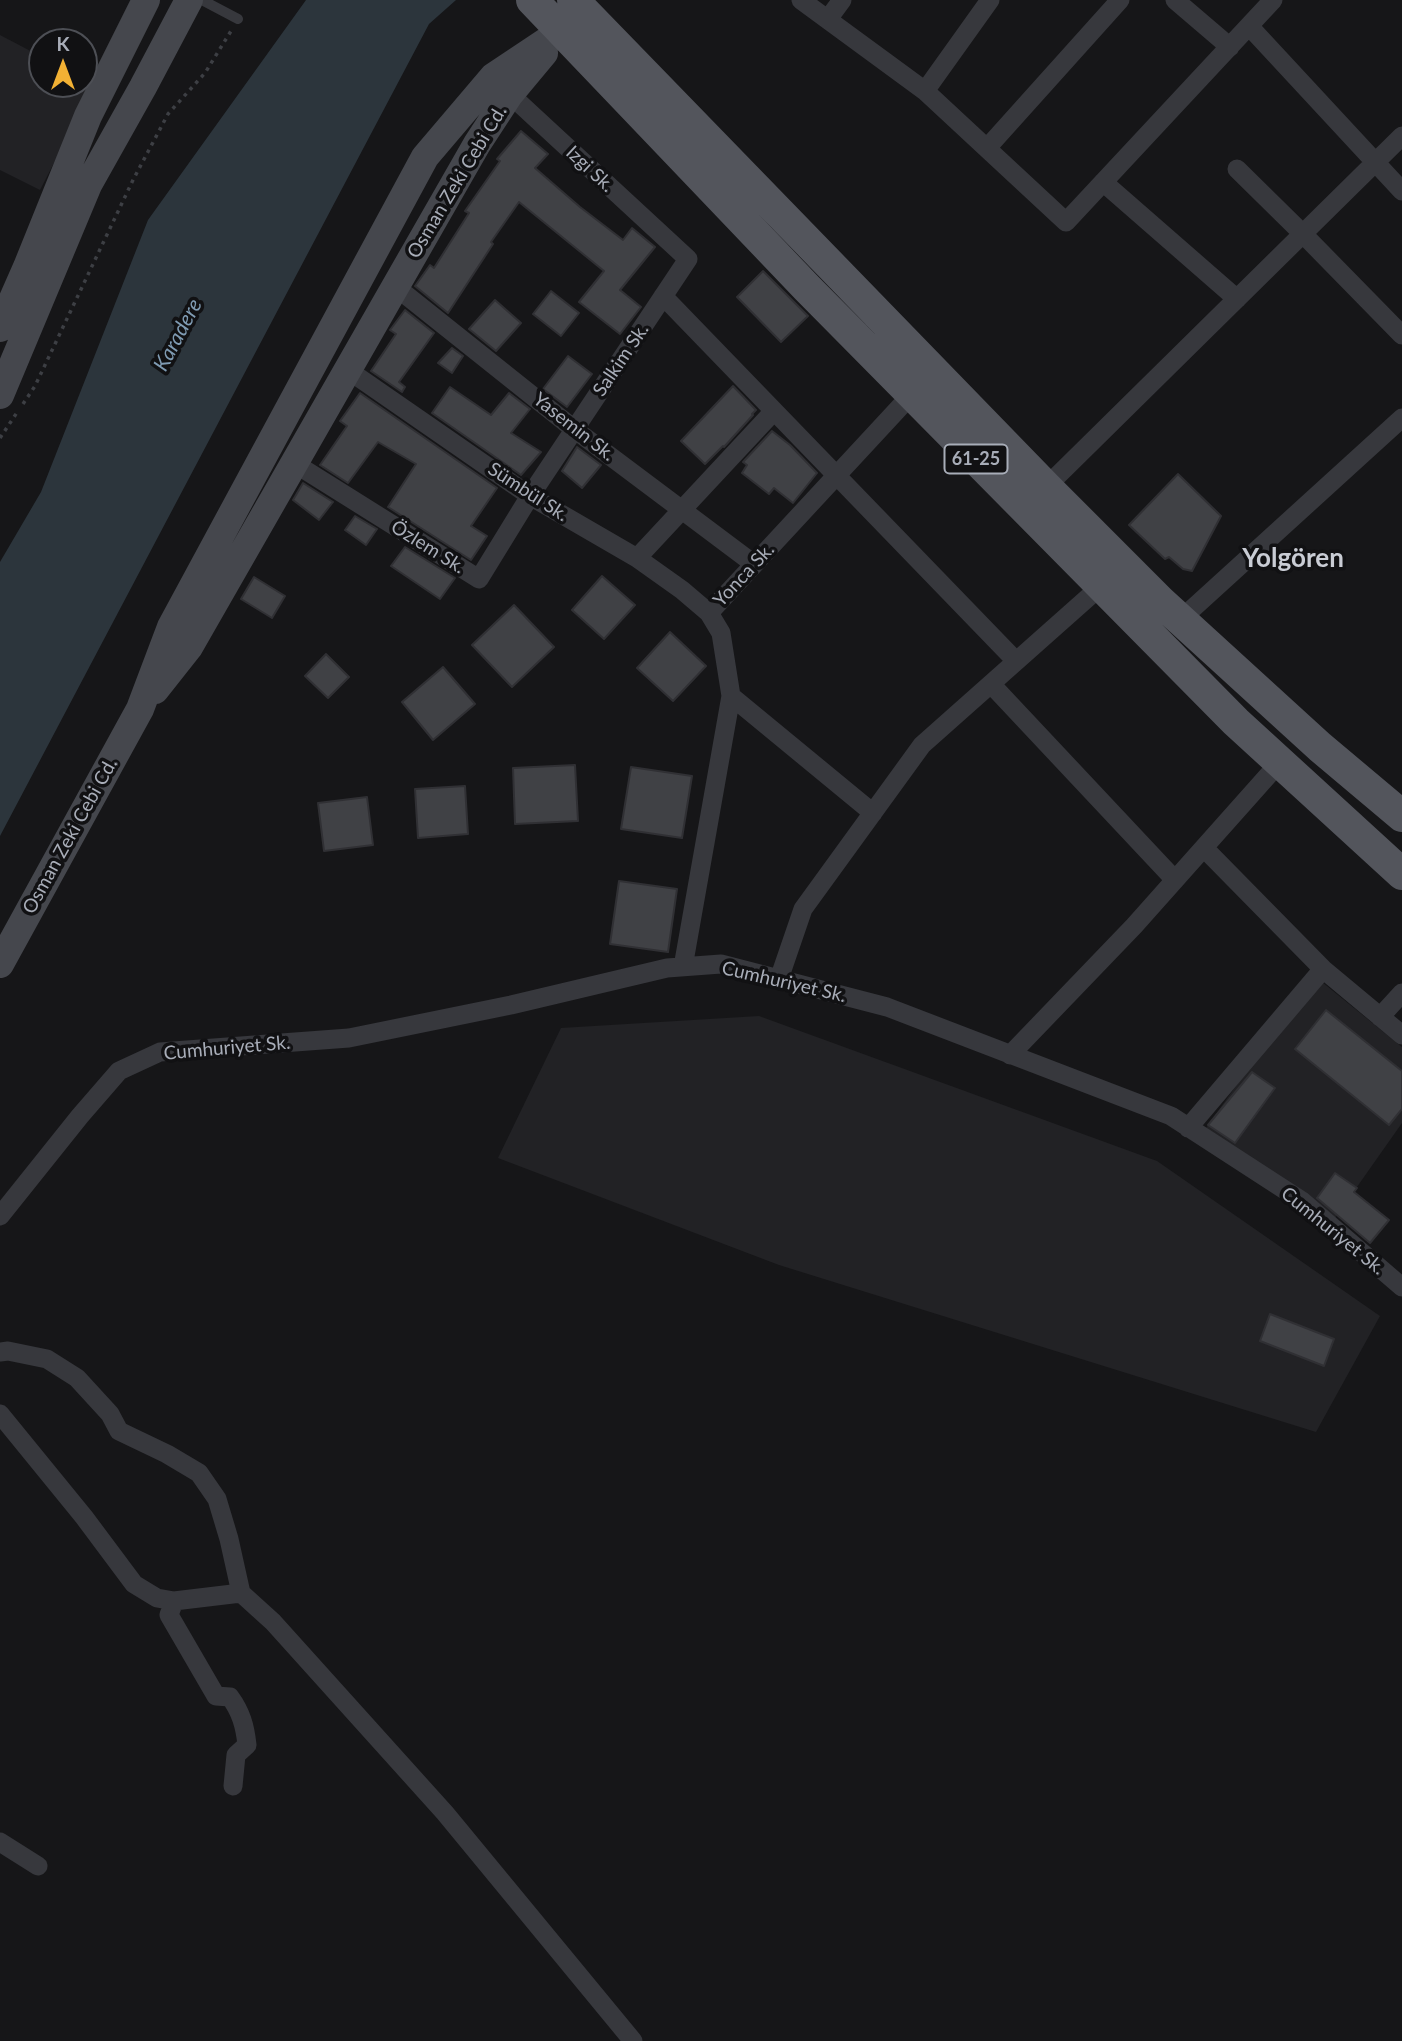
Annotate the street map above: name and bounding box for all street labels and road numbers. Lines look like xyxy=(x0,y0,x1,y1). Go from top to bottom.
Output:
street label: Osman Zeki Cebi Cd. xyxy=(402,101,512,263)
street label: Izgi Sk. xyxy=(561,141,619,197)
street label: Salkim Sk. xyxy=(588,319,654,401)
street label: Yasemin Sk. xyxy=(529,388,619,466)
road number: 61-25 xyxy=(944,444,1007,474)
street label: Sümbül Sk. xyxy=(484,458,572,526)
street label: Özlem Sk. xyxy=(387,515,469,579)
street label: Yonca Sk. xyxy=(709,538,779,612)
street label: Osman Zeki Cebi Cd. xyxy=(18,754,122,918)
street label: Cumhuriyet Sk. xyxy=(720,957,848,1007)
street label: Cumhuriyet Sk. xyxy=(163,1031,291,1065)
street label: Cumhuriyet Sk. xyxy=(1277,1182,1389,1280)

